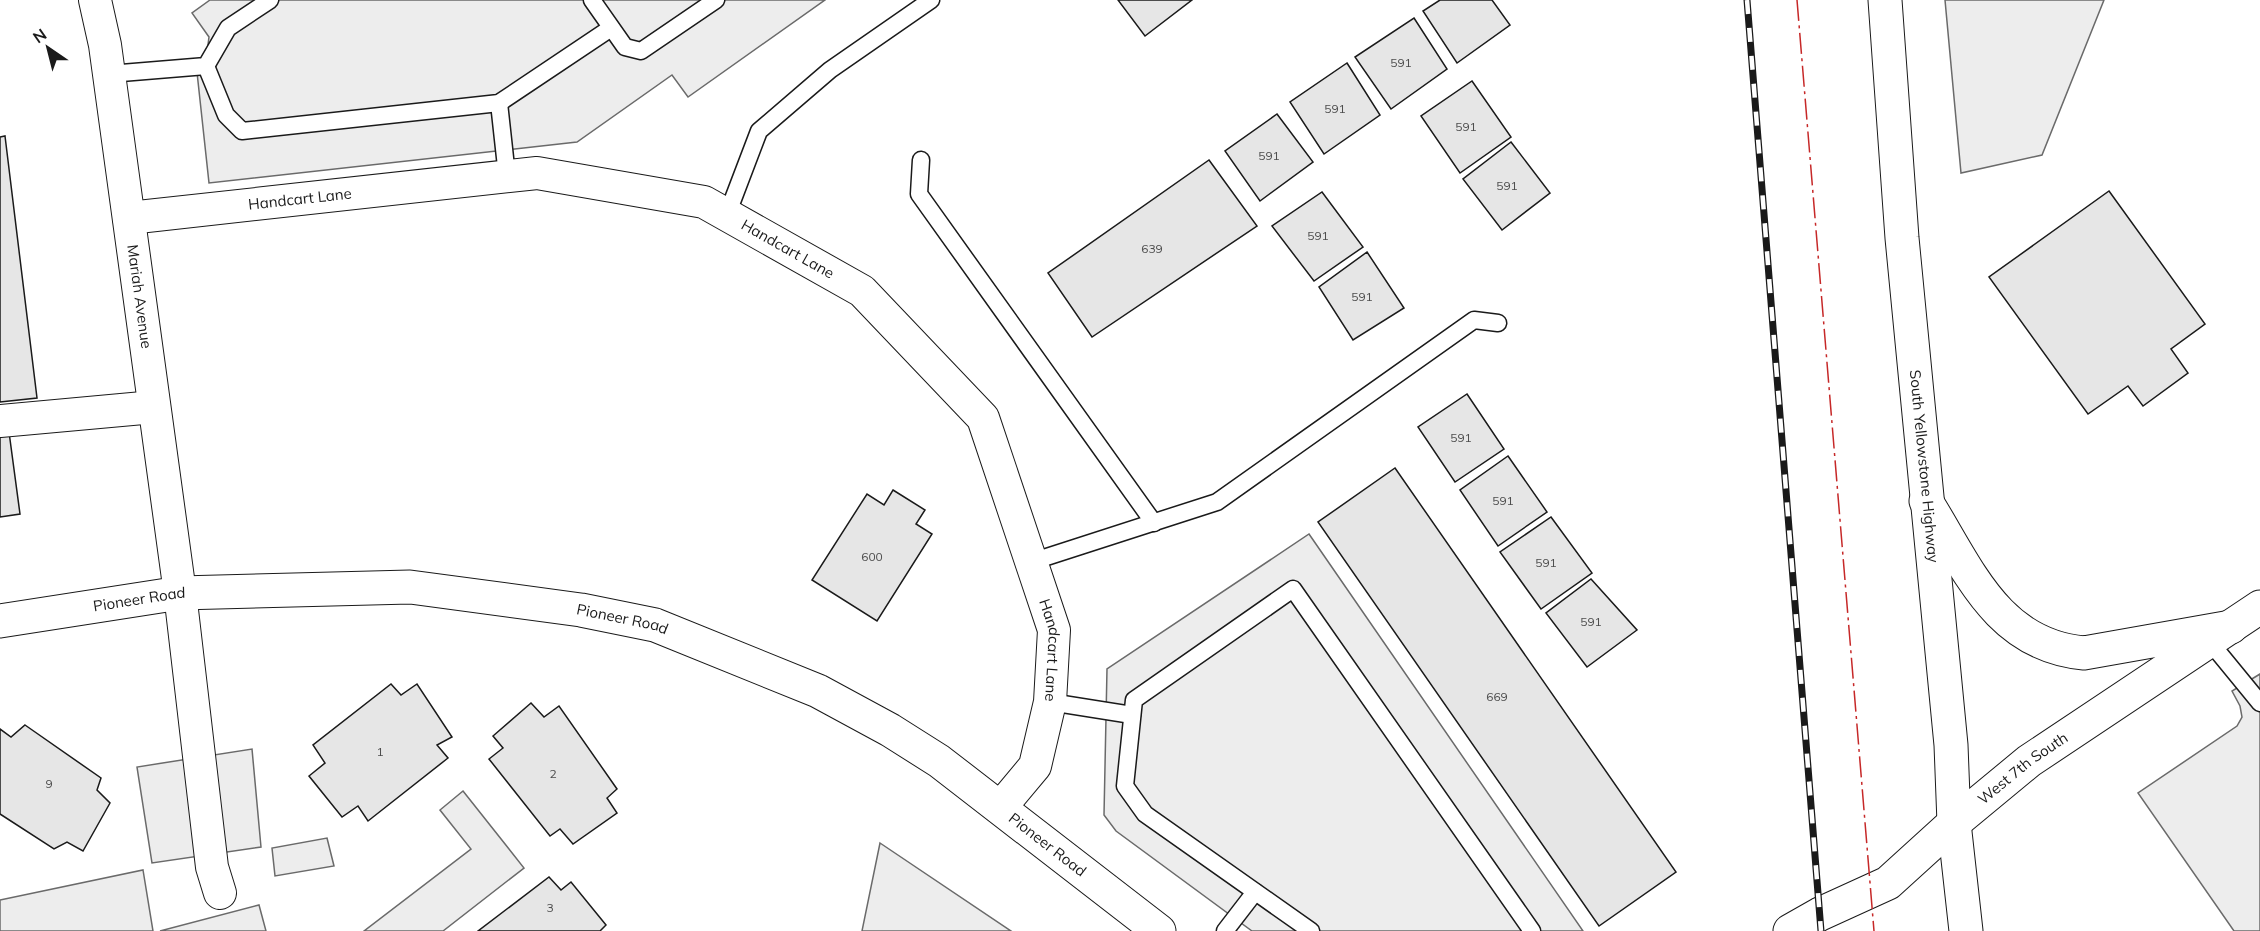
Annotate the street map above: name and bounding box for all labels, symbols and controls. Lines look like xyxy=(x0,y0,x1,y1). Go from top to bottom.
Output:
north arrow xyxy=(18,18,78,78)
text: N xyxy=(29,24,50,47)
house number: 591 xyxy=(1390,55,1412,70)
house number: 591 xyxy=(1324,101,1346,116)
house number: 591 xyxy=(1455,119,1477,134)
house number: 591 xyxy=(1258,148,1280,163)
house number: 591 xyxy=(1496,178,1518,193)
street label: Handcart Lane xyxy=(247,184,353,214)
street label: Handcart Lane xyxy=(738,215,838,282)
house number: 591 xyxy=(1307,228,1329,243)
house number: 639 xyxy=(1141,241,1163,256)
street label: Mariah Avenue xyxy=(123,243,156,350)
house number: 591 xyxy=(1351,289,1373,304)
street label: South Yellowstone Highway xyxy=(1906,369,1943,564)
house number: 591 xyxy=(1450,430,1472,445)
house number: 591 xyxy=(1492,493,1514,508)
house number: 600 xyxy=(861,549,883,564)
house number: 591 xyxy=(1535,555,1557,570)
street label: Pioneer Road xyxy=(92,583,186,615)
street label: Handcart Lane xyxy=(1035,596,1064,702)
street label: Pioneer Road xyxy=(575,599,671,638)
house number: 591 xyxy=(1580,614,1602,629)
house number: 669 xyxy=(1486,689,1508,704)
street label: West 7th South xyxy=(1974,728,2071,808)
house number: 1 xyxy=(376,744,384,759)
house number: 2 xyxy=(549,766,557,781)
house number: 9 xyxy=(45,776,53,791)
street label: Pioneer Road xyxy=(1005,808,1090,880)
house number: 3 xyxy=(546,900,554,915)

